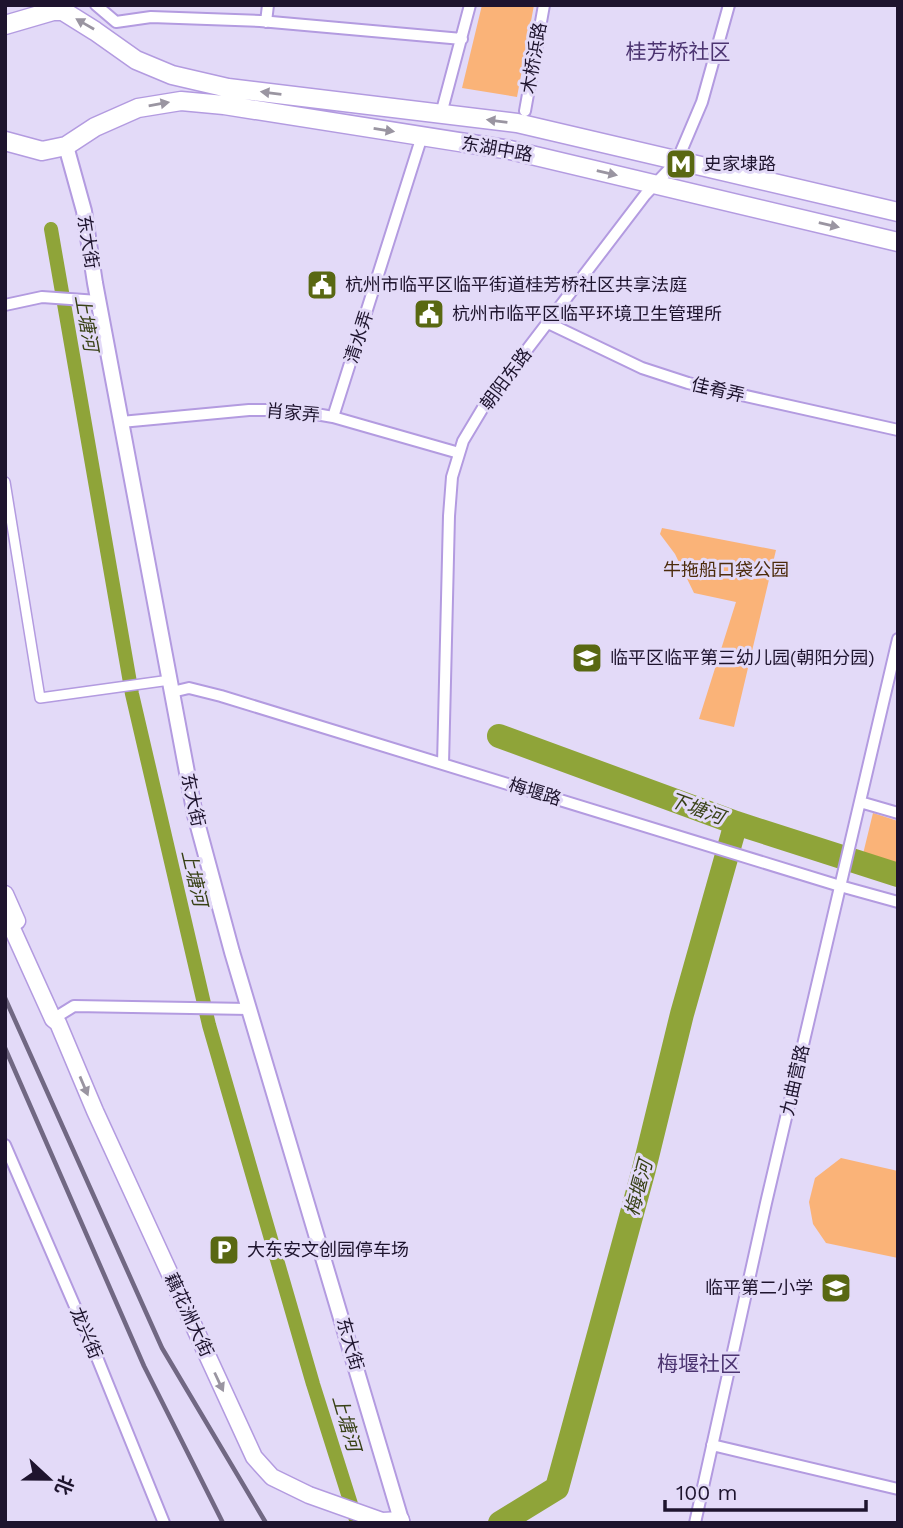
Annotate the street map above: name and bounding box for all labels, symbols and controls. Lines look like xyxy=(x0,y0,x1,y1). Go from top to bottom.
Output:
one-way arrow xyxy=(75,18,94,30)
street label: 木桥浜路 xyxy=(517,21,550,95)
district label: 桂芳桥社区 xyxy=(626,39,731,64)
one-way arrow xyxy=(260,87,282,98)
one-way arrow xyxy=(148,98,170,109)
one-way arrow xyxy=(486,115,508,126)
one-way arrow xyxy=(373,125,395,136)
street label: 东湖中路 xyxy=(460,132,534,165)
metro station icon: 史家埭路 xyxy=(664,147,698,181)
place label: 史家埭路 xyxy=(704,153,776,174)
one-way arrow xyxy=(596,168,618,179)
street label: 东大街 xyxy=(74,214,103,270)
one-way arrow xyxy=(818,220,840,231)
public building icon: 杭州市临平区临平街道桂芳桥社区共享法庭 xyxy=(305,268,339,302)
place label: 杭州市临平区临平街道桂芳桥社区共享法庭 xyxy=(345,274,687,295)
water label: 上塘河 xyxy=(70,293,103,357)
public building icon: 杭州市临平区临平环境卫生管理所 xyxy=(412,297,446,331)
place label: 杭州市临平区临平环境卫生管理所 xyxy=(452,303,722,324)
street label: 清水弄 xyxy=(340,308,377,366)
street label: 朝阳东路 xyxy=(476,344,536,414)
street label: 佳肴弄 xyxy=(689,373,747,406)
street label: 肖家弄 xyxy=(265,400,321,425)
park label: 牛拖船口袋公园 xyxy=(663,559,789,580)
school or university icon: 临平区临平第三幼儿园(朝阳分园) xyxy=(570,641,604,675)
place label: 临平区临平第三幼儿园(朝阳分园) xyxy=(610,647,875,668)
street label: 东大街 xyxy=(178,771,209,828)
street label: 梅堰路 xyxy=(506,774,564,809)
water label: 下塘河 xyxy=(666,788,731,830)
water label: 上塘河 xyxy=(177,848,213,912)
street label: 九曲营路 xyxy=(776,1042,813,1117)
one-way arrow xyxy=(79,1075,90,1096)
water label: 梅堰河 xyxy=(620,1154,658,1219)
parking icon: 大东安文创园停车场 xyxy=(207,1233,241,1267)
place label: 大东安文创园停车场 xyxy=(247,1239,409,1260)
street label: 藕花洲大街 xyxy=(161,1270,218,1360)
school or university icon: 临平第二小学 xyxy=(819,1271,853,1305)
place label: 临平第二小学 xyxy=(705,1277,813,1298)
street label: 龙兴街 xyxy=(66,1304,107,1362)
street label: 东大街 xyxy=(333,1315,368,1373)
district label: 梅堰社区 xyxy=(657,1351,741,1376)
one-way arrow xyxy=(214,1372,225,1392)
water label: 上塘河 xyxy=(328,1393,367,1458)
north arrow xyxy=(14,1444,84,1514)
scale bar xyxy=(665,1468,866,1512)
text: 北 xyxy=(50,1472,79,1498)
text: 100 m xyxy=(676,1480,738,1505)

